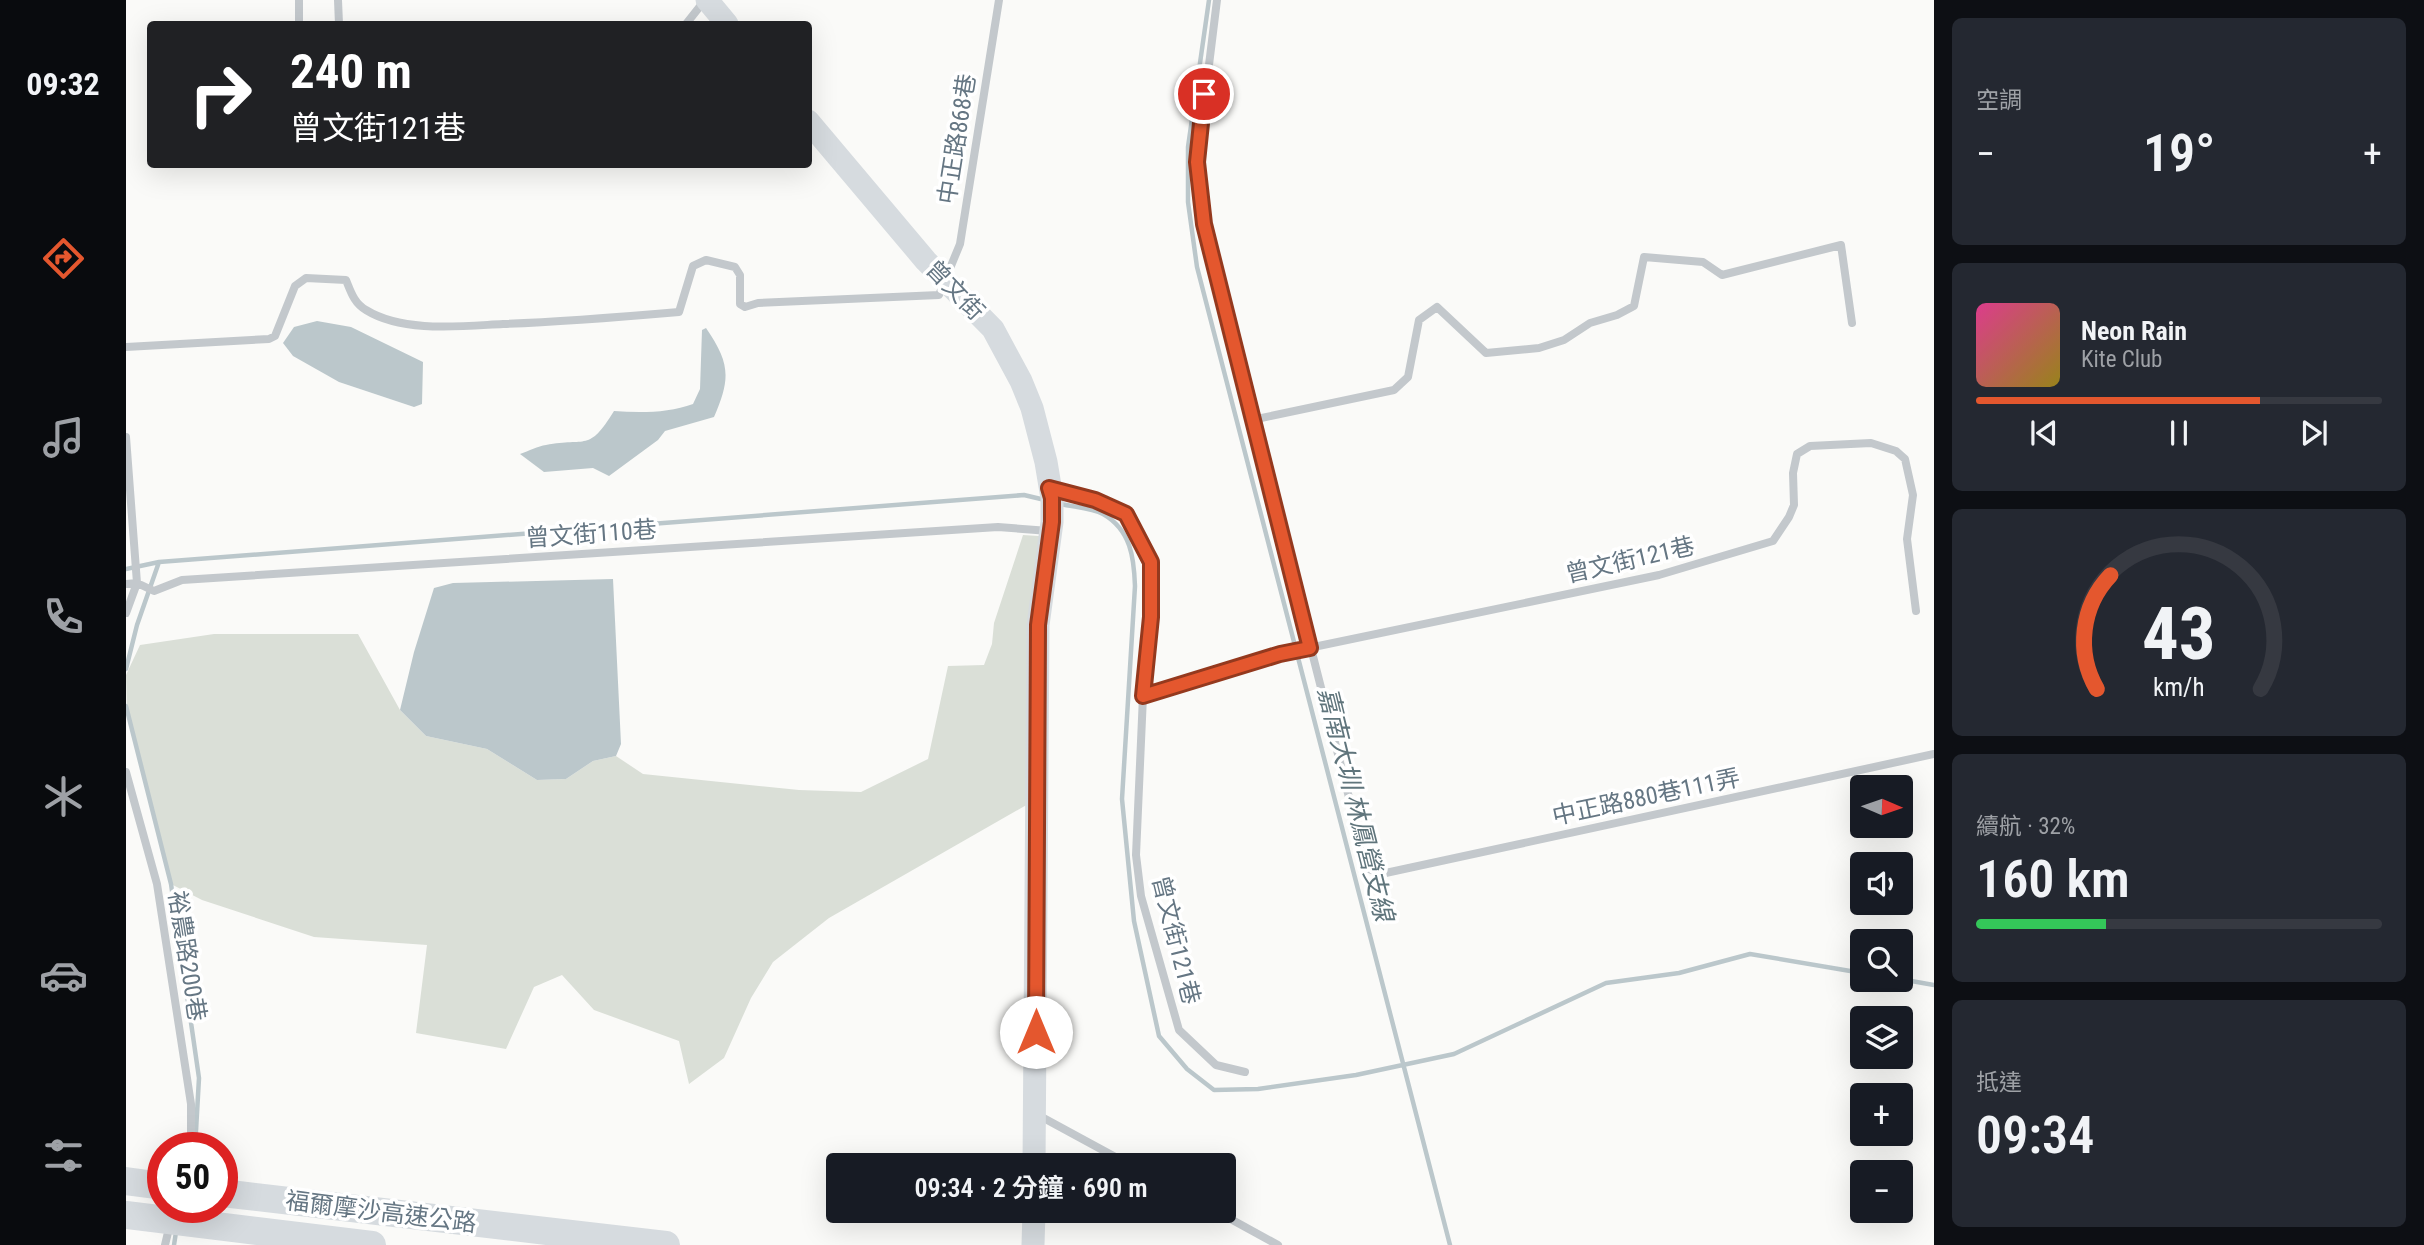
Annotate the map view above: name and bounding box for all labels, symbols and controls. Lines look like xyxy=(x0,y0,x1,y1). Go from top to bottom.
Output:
text: 240 m xyxy=(290,43,412,100)
icon: right xyxy=(175,49,266,140)
pin xyxy=(1174,64,1234,124)
text: 09:32 xyxy=(26,65,100,103)
street label: 中正路868巷 xyxy=(933,72,981,206)
icon: arrive xyxy=(1185,75,1223,113)
text: 空調 xyxy=(1976,87,2022,114)
text: 曾文街121巷 xyxy=(290,109,465,147)
text: 19° xyxy=(2143,123,2215,184)
text: − xyxy=(1976,132,1995,176)
text: + xyxy=(2363,132,2382,176)
icon: directions xyxy=(39,234,88,283)
street label: 曾文街 xyxy=(920,254,990,326)
text: Neon Rain xyxy=(2081,316,2187,346)
text: Kite Club xyxy=(2081,346,2162,373)
icon: music xyxy=(39,413,88,462)
icon: previous xyxy=(2025,414,2063,452)
icon: pause xyxy=(2160,414,2198,452)
icon: next xyxy=(2295,414,2333,452)
street label: 曾文街110巷 xyxy=(524,515,658,553)
street label: 曾文街121巷 xyxy=(1563,532,1697,588)
text: 43 xyxy=(2142,591,2216,677)
icon: phone xyxy=(39,592,88,641)
text: km/h xyxy=(2153,672,2205,701)
water label: 嘉南大圳 林鳳營支線 xyxy=(1312,684,1400,927)
street label: 中正路880巷111弄 xyxy=(1550,763,1742,831)
icon: climate xyxy=(39,772,88,821)
north arrow xyxy=(1850,775,1913,838)
map controls xyxy=(1850,775,1913,1223)
text: 續航 · 32% xyxy=(1976,813,2075,840)
text: 160 km xyxy=(1976,849,2130,910)
button: sound xyxy=(1850,852,1913,915)
street label: 曾文街121巷 xyxy=(1147,873,1205,1007)
street label: 裕農路200巷 xyxy=(163,889,211,1023)
button: search xyxy=(1850,929,1913,992)
icon: car xyxy=(39,951,88,1000)
position arrow xyxy=(999,995,1073,1069)
button: layers xyxy=(1850,1006,1913,1069)
text: 抵達 xyxy=(1976,1069,2022,1096)
button: + xyxy=(1850,1083,1913,1146)
text: 09:34 xyxy=(1976,1105,2094,1166)
icon: filters xyxy=(39,1131,88,1180)
speed limit sign: 50 xyxy=(147,1132,238,1223)
button: − xyxy=(1850,1160,1913,1223)
text: 09:34 · 2 分鐘 · 690 m xyxy=(914,1173,1148,1203)
street label: 福爾摩沙高速公路 xyxy=(284,1186,478,1238)

